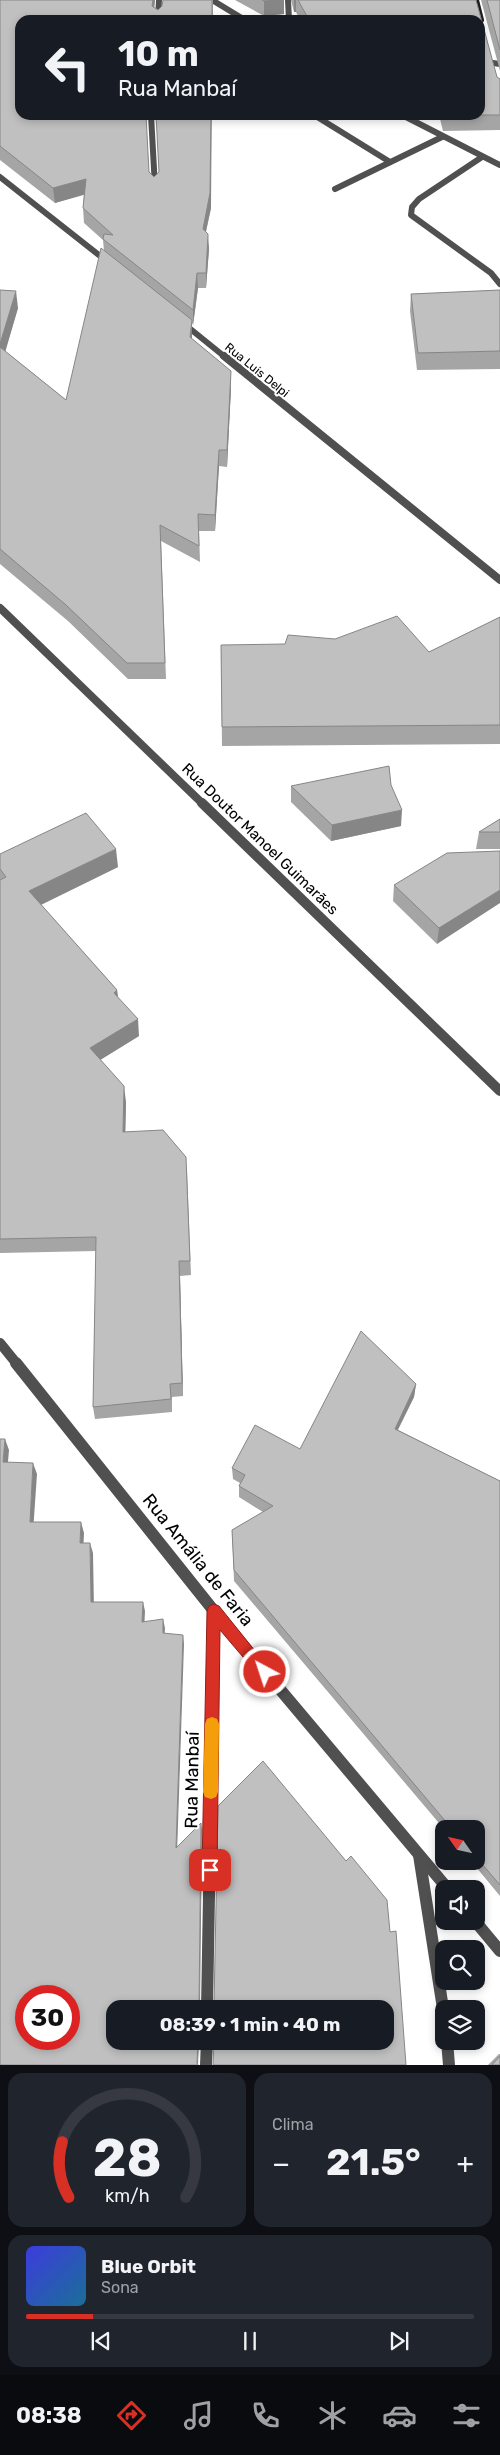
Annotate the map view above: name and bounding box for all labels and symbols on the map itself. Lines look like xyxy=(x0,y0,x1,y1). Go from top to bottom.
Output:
street label: Rua Luis Delpi xyxy=(222,340,292,400)
street label: Rua Doutor Manoel Guimarães xyxy=(178,759,342,919)
street label: Rua Amália de Faria xyxy=(138,1489,258,1631)
position arrow xyxy=(238,1645,290,1697)
street label: Rua Manbaí xyxy=(180,1730,204,1829)
north arrow xyxy=(435,1820,485,1870)
pin xyxy=(189,1849,231,1891)
speed limit sign: 30 xyxy=(15,1985,80,2050)

